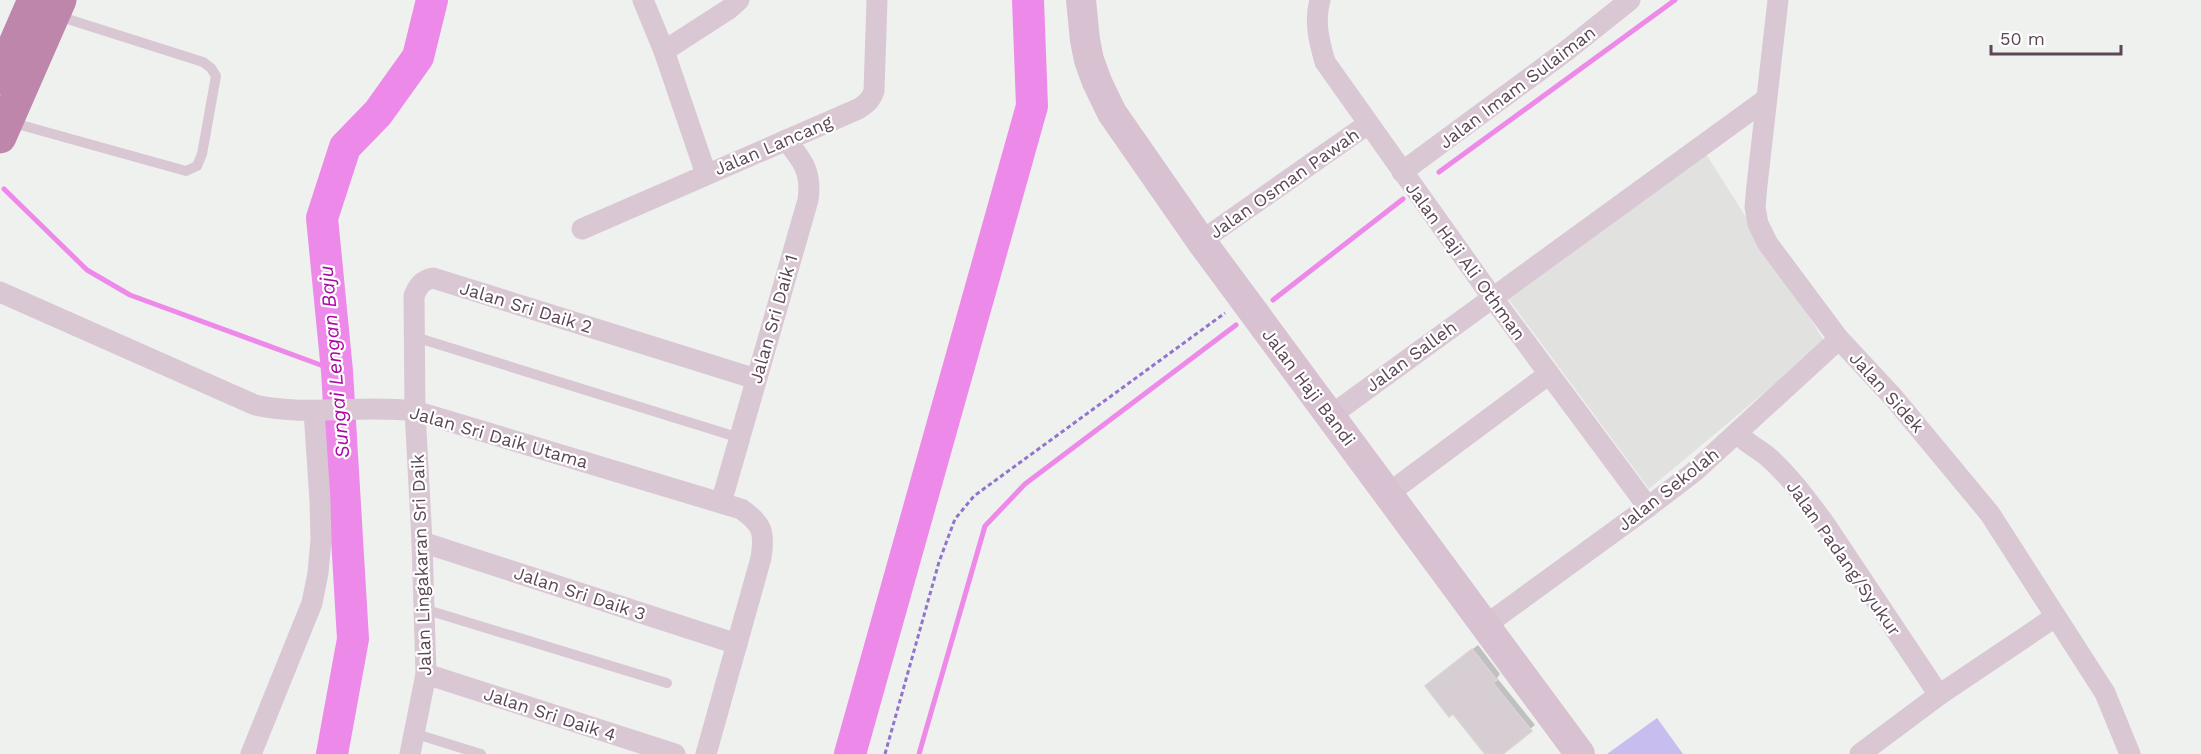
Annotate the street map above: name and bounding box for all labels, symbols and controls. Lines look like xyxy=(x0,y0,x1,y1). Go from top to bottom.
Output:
scale bar xyxy=(1991,18,2122,56)
street label: Jalan Imam Sulaiman xyxy=(1435,21,1599,153)
text: 50 m xyxy=(2000,28,2045,49)
street label: Jalan Lancang xyxy=(711,111,836,179)
street label: Jalan Osman Pawah xyxy=(1205,123,1363,243)
street label: Jalan Haji Ali Othman xyxy=(1402,178,1530,344)
street label: Jalan Sri Daik 1 xyxy=(745,252,801,386)
water label: Sungai Lengan Baju xyxy=(314,265,354,459)
street label: Jalan Sri Daik 2 xyxy=(457,277,595,337)
street label: Jalan Salleh xyxy=(1361,316,1461,396)
street label: Jalan Haji Bandi xyxy=(1258,324,1360,450)
street label: Jalan Sidek xyxy=(1845,347,1929,437)
street label: Jalan Sri Daik Utama xyxy=(407,401,591,473)
street label: Jalan Sekolah xyxy=(1613,443,1723,535)
street label: Jalan Lingakaran Sri Daik xyxy=(407,454,435,676)
street label: Jalan Padang/Syukur xyxy=(1783,477,1905,639)
street label: Jalan Sri Daik 3 xyxy=(512,562,648,624)
street label: Jalan Sri Daik 4 xyxy=(481,683,619,745)

